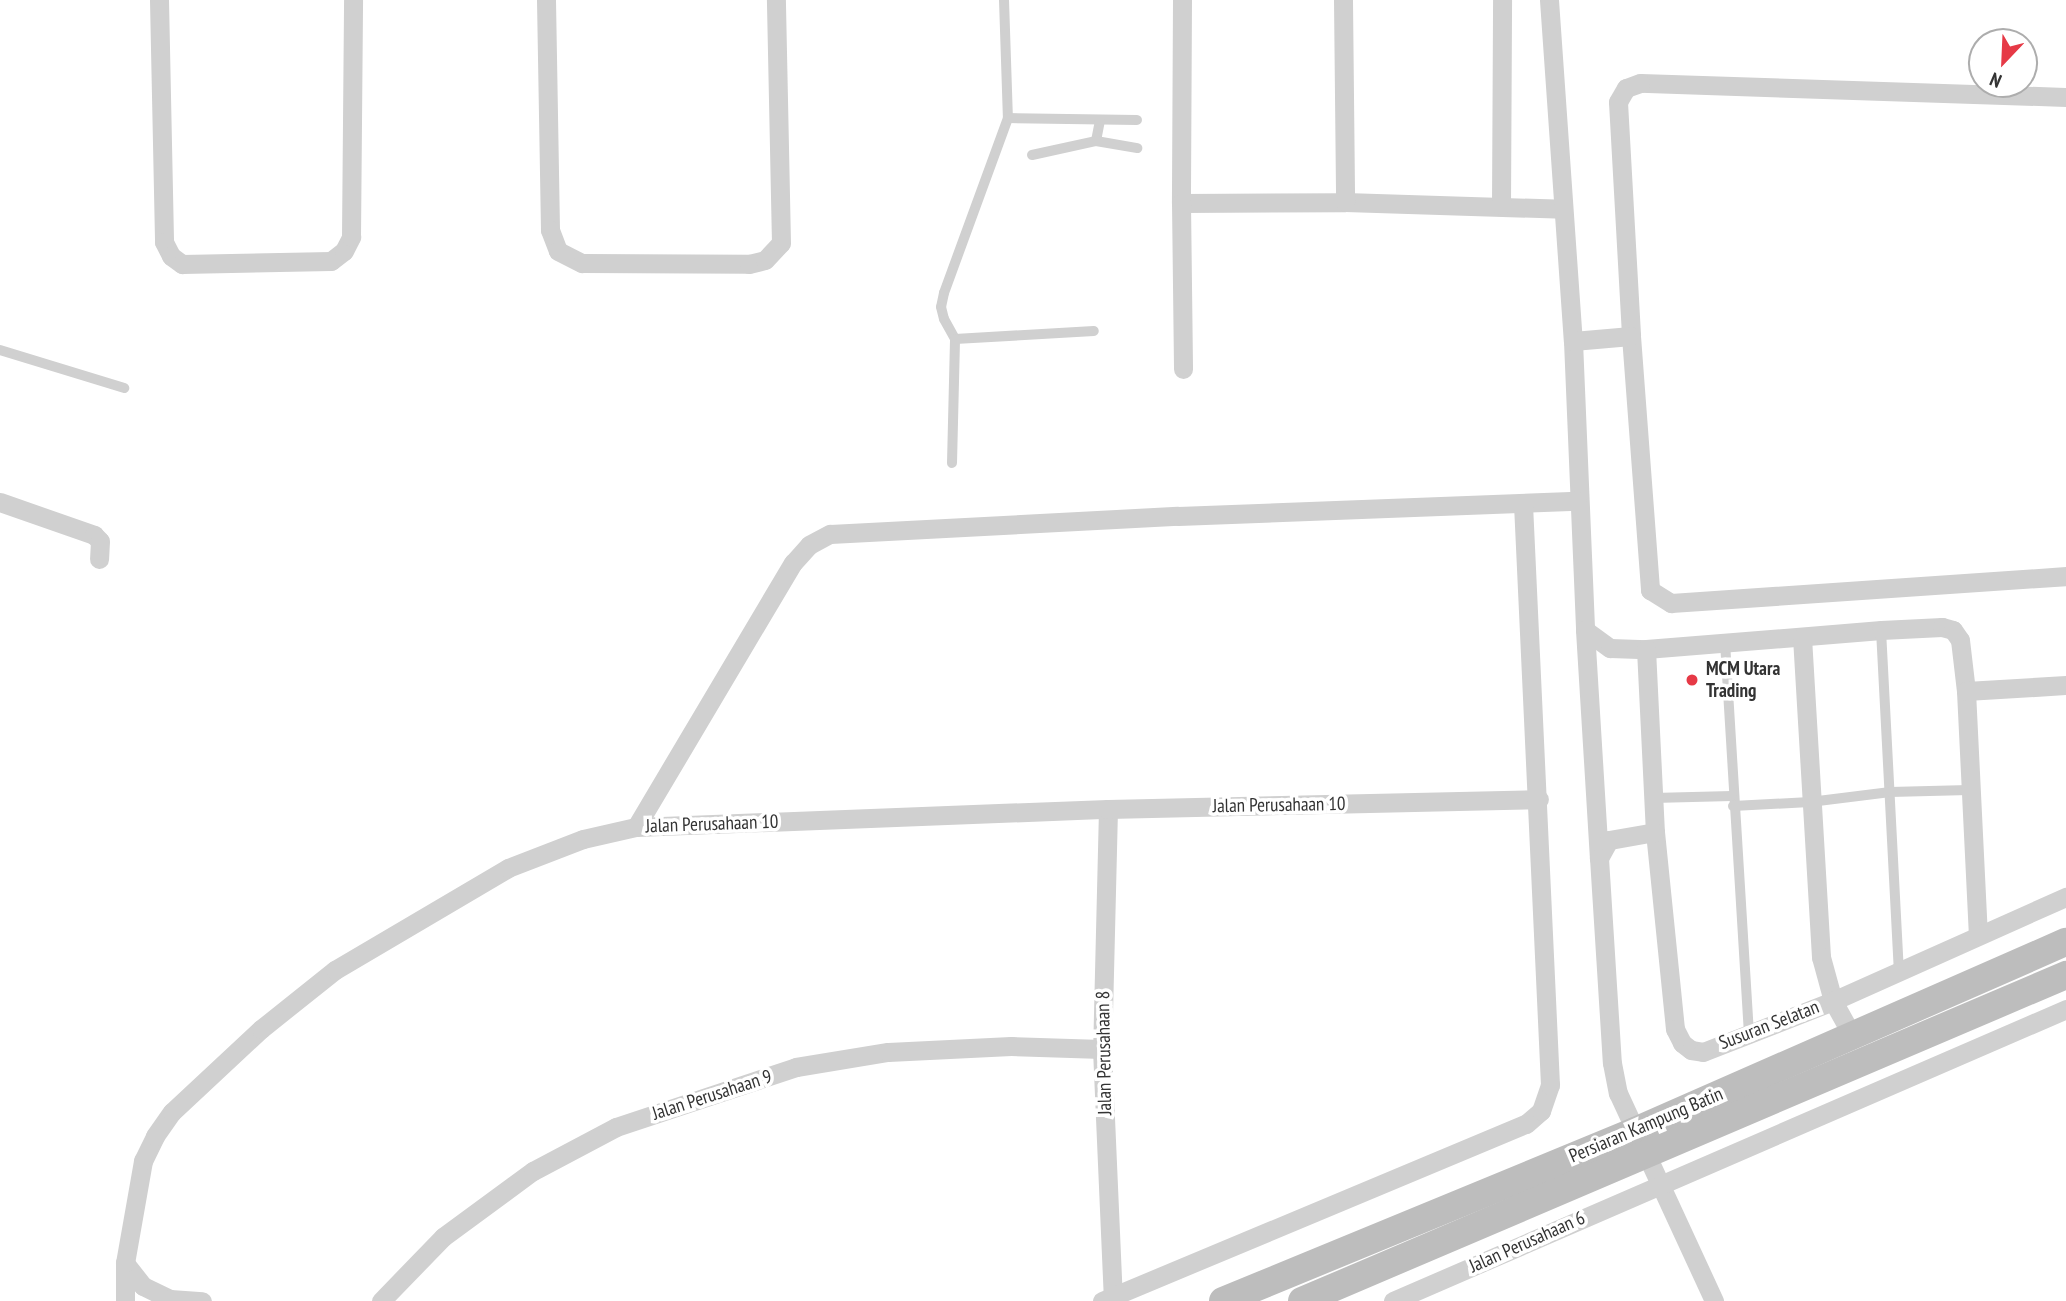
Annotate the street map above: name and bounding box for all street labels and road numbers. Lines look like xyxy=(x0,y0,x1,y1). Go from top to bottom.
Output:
street label: Jalan Perusahaan 10 xyxy=(1212,792,1346,818)
street label: Jalan Perusahaan 10 xyxy=(645,810,779,838)
street label: Jalan Perusahaan 8 xyxy=(1092,991,1116,1115)
street label: Susuran Selatan xyxy=(1716,995,1822,1055)
street label: Jalan Perusahaan 9 xyxy=(649,1065,775,1125)
street label: Persiaran Kampung Batin xyxy=(1566,1082,1726,1168)
street label: Jalan Perusahaan 6 xyxy=(1466,1206,1588,1278)

